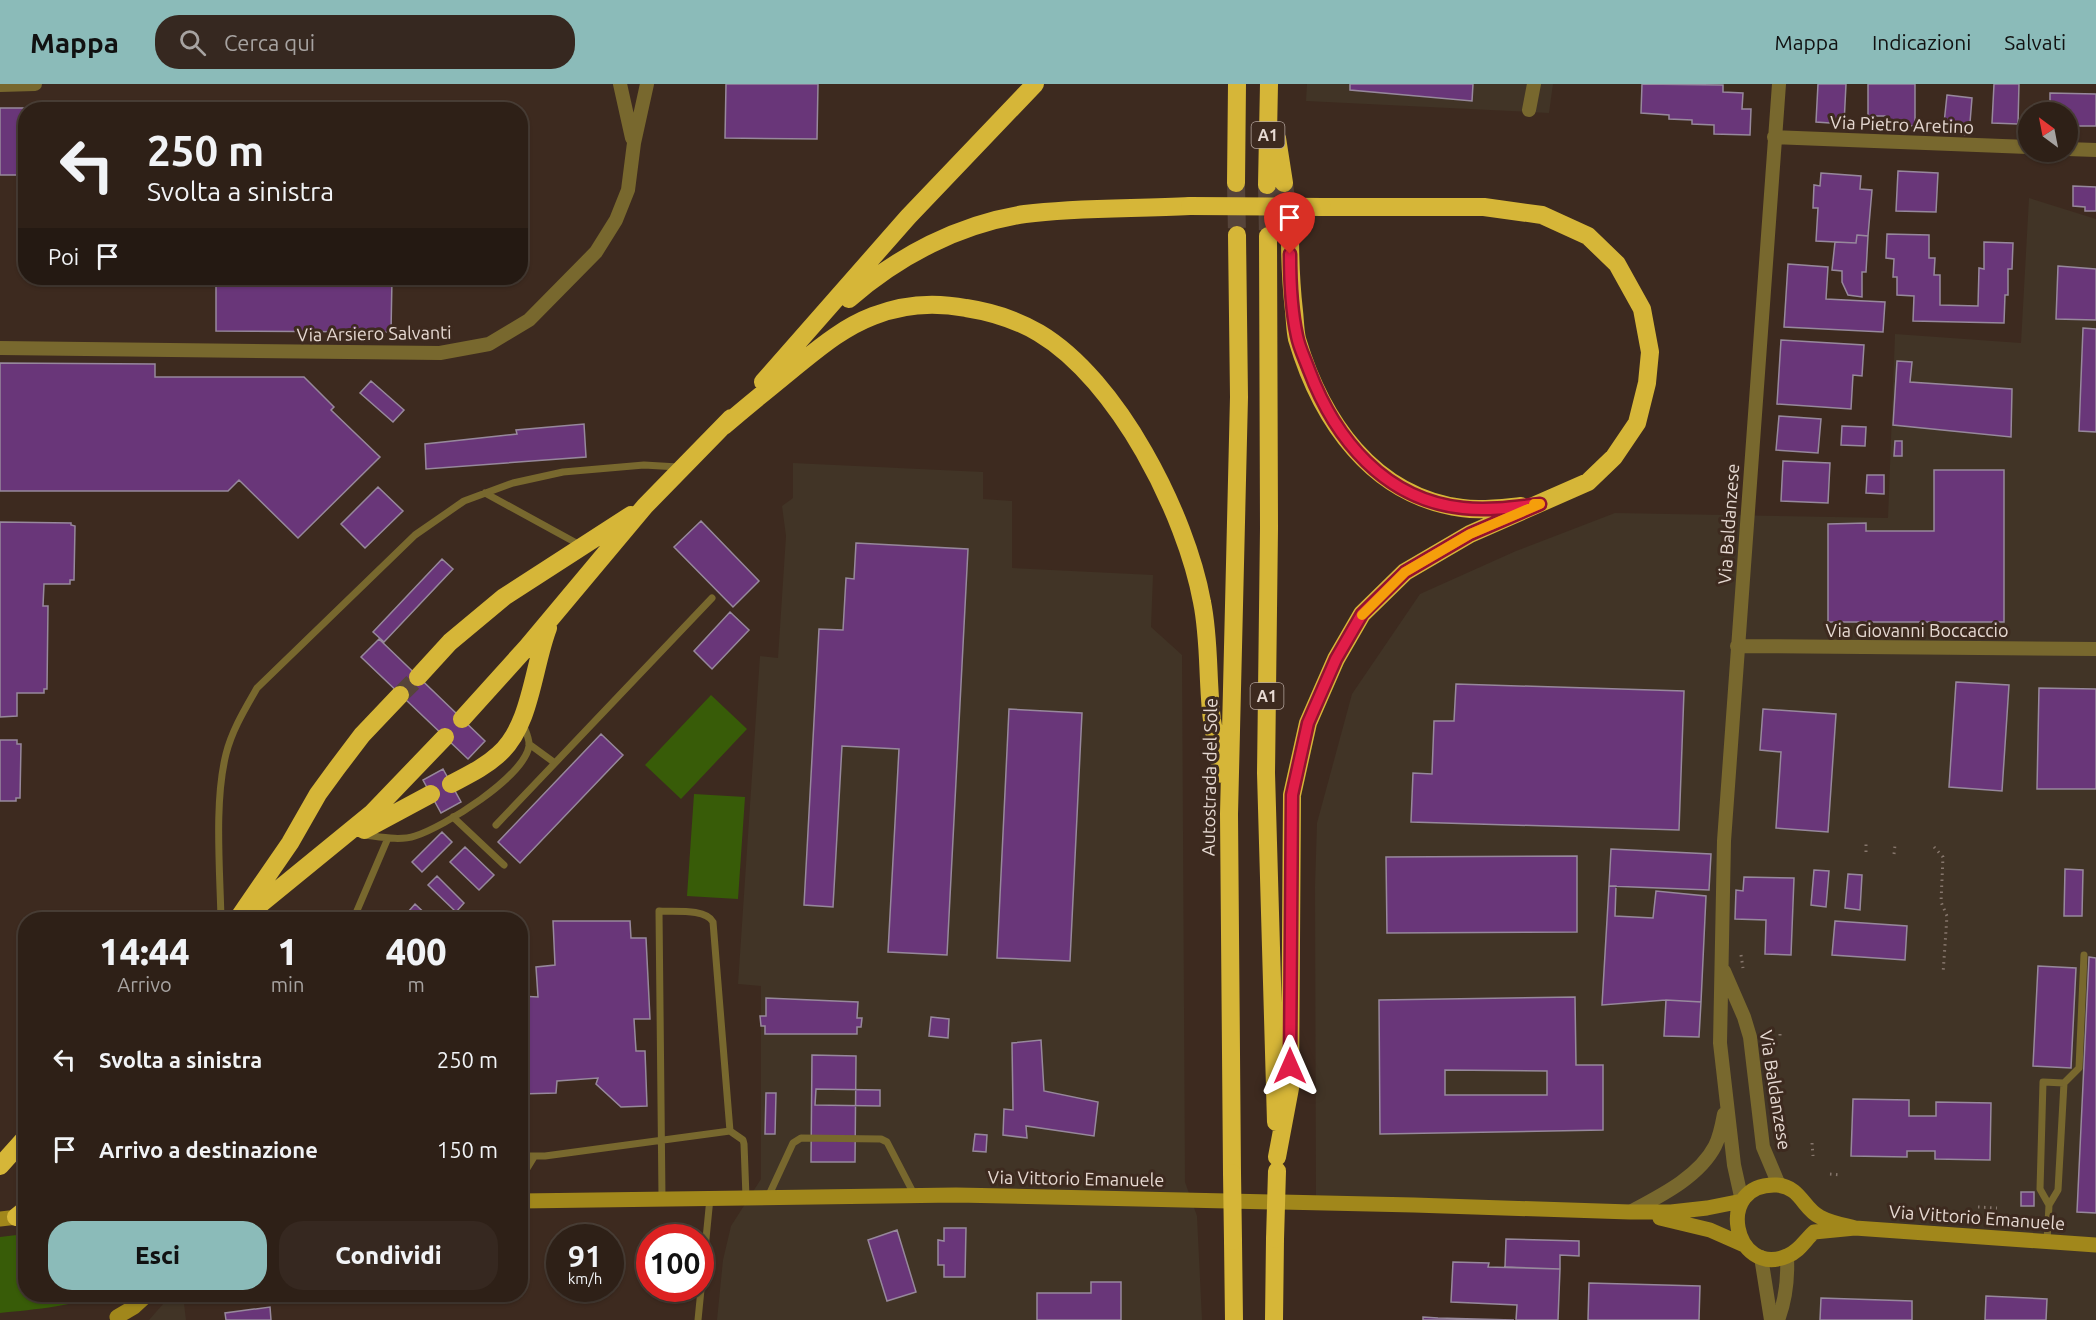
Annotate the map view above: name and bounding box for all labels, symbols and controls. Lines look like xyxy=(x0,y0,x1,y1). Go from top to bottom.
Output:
search box xyxy=(155,15,575,69)
icon: search xyxy=(176,26,209,59)
text: Mappa xyxy=(30,27,119,58)
text: Cerca qui xyxy=(224,30,315,55)
text: Mappa xyxy=(1774,30,1839,54)
text: Indicazioni xyxy=(1872,30,1971,54)
text: Salvati xyxy=(2004,30,2066,54)
north arrow xyxy=(2018,102,2078,162)
map controls xyxy=(2018,102,2078,162)
street label: Via Pietro Aretino xyxy=(1830,111,1974,137)
road number: A1 xyxy=(1252,122,1284,148)
icon: left xyxy=(48,126,126,204)
text: 250 m xyxy=(147,127,264,174)
text: Svolta a sinistra xyxy=(147,176,334,206)
pin xyxy=(1264,192,1315,254)
icon: arrive xyxy=(1273,201,1306,234)
icon: arrive xyxy=(91,240,124,273)
text: Poi xyxy=(48,244,79,269)
street label: Via Arsiero Salvanti xyxy=(296,322,452,344)
street label: Via Baldanzese xyxy=(1714,463,1742,585)
street label: Via Giovanni Boccaccio xyxy=(1825,620,2009,640)
road number: A1 xyxy=(1250,683,1284,709)
street label: Autostrada del Sole xyxy=(1198,698,1220,856)
text: 14:44 xyxy=(99,931,189,972)
text: 1 xyxy=(277,931,298,972)
text: 400 xyxy=(386,931,447,972)
text: Arrivo xyxy=(117,973,172,996)
text: min xyxy=(271,973,304,996)
text: m xyxy=(408,973,425,996)
street label: Via Baldanzese xyxy=(1757,1029,1795,1151)
position arrow xyxy=(1258,1034,1322,1098)
icon: left xyxy=(48,1043,81,1076)
text: Svolta a sinistra xyxy=(99,1047,262,1072)
text: 250 m xyxy=(437,1047,498,1072)
icon: arrive xyxy=(48,1133,81,1166)
text: Arrivo a destinazione xyxy=(99,1137,318,1162)
text: 150 m xyxy=(437,1137,498,1162)
street label: Via Vittorio Emanuele xyxy=(988,1166,1164,1190)
street label: Via Vittorio Emanuele xyxy=(1888,1201,2066,1233)
button: Esci xyxy=(48,1221,267,1290)
button: Condividi xyxy=(279,1221,498,1290)
speed limit sign: 100 xyxy=(636,1224,714,1302)
text: 91 xyxy=(568,1239,602,1273)
text: km/h xyxy=(568,1270,602,1287)

